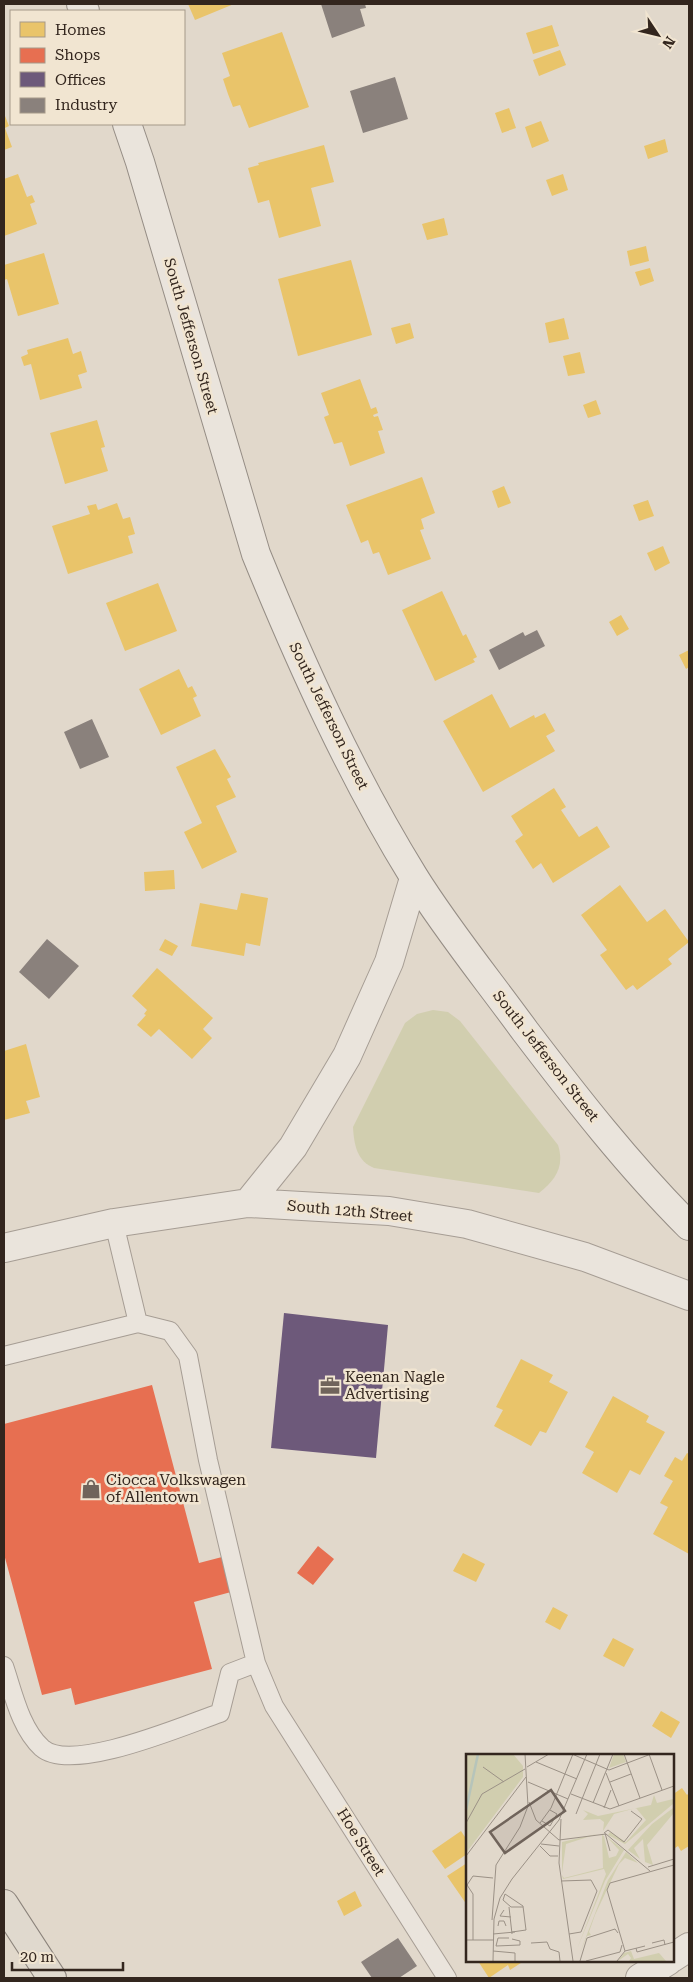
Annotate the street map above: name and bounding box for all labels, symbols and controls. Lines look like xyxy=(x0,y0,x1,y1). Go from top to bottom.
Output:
legend xyxy=(10,10,185,125)
north arrow xyxy=(633,10,683,60)
text: Homes xyxy=(55,21,106,39)
text: N xyxy=(659,33,678,52)
text: Shops xyxy=(55,46,100,64)
text: Offices xyxy=(55,71,106,89)
text: Industry xyxy=(55,96,117,114)
street label: South Jefferson Street xyxy=(160,256,222,417)
street label: South Jefferson Street xyxy=(285,639,373,793)
street label: South Jefferson Street xyxy=(489,987,603,1126)
street label: South 12th Street xyxy=(286,1197,414,1225)
place label: Keenan Nagle Advertising xyxy=(345,1368,445,1403)
office icon: Keenan Nagle Advertising xyxy=(319,1375,341,1397)
place label: Ciocca Volkswagen of Allentown xyxy=(106,1471,246,1506)
shop icon: Ciocca Volkswagen of Allentown xyxy=(80,1478,102,1500)
inset map xyxy=(466,1754,673,1962)
street label: Hoe Street xyxy=(333,1805,389,1880)
scale bar xyxy=(12,1940,124,1972)
text: 20 m xyxy=(20,1948,55,1966)

